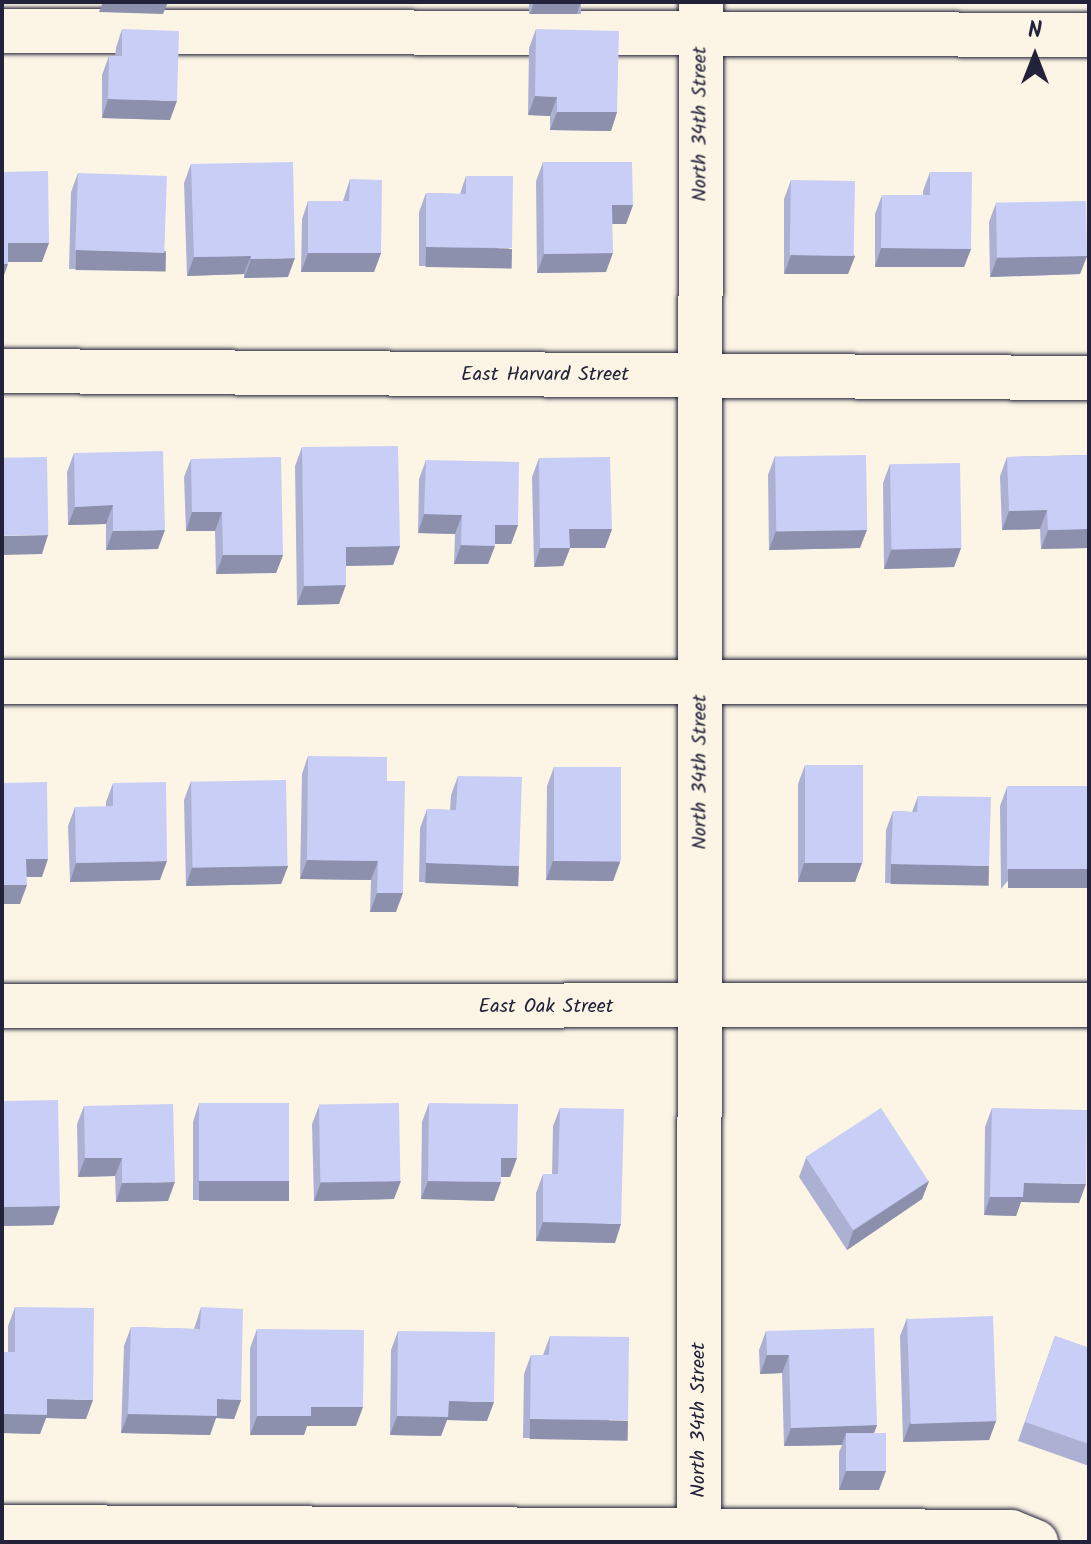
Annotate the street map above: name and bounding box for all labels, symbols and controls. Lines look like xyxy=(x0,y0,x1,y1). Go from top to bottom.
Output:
text: N xyxy=(1028,14,1042,49)
north arrow xyxy=(995,16,1075,96)
street label: North 34th Street xyxy=(689,46,713,202)
street label: East Harvard Street xyxy=(461,363,629,387)
street label: North 34th Street xyxy=(689,694,713,850)
street label: East Oak Street xyxy=(478,995,614,1019)
street label: North 34th Street xyxy=(687,1342,711,1498)

